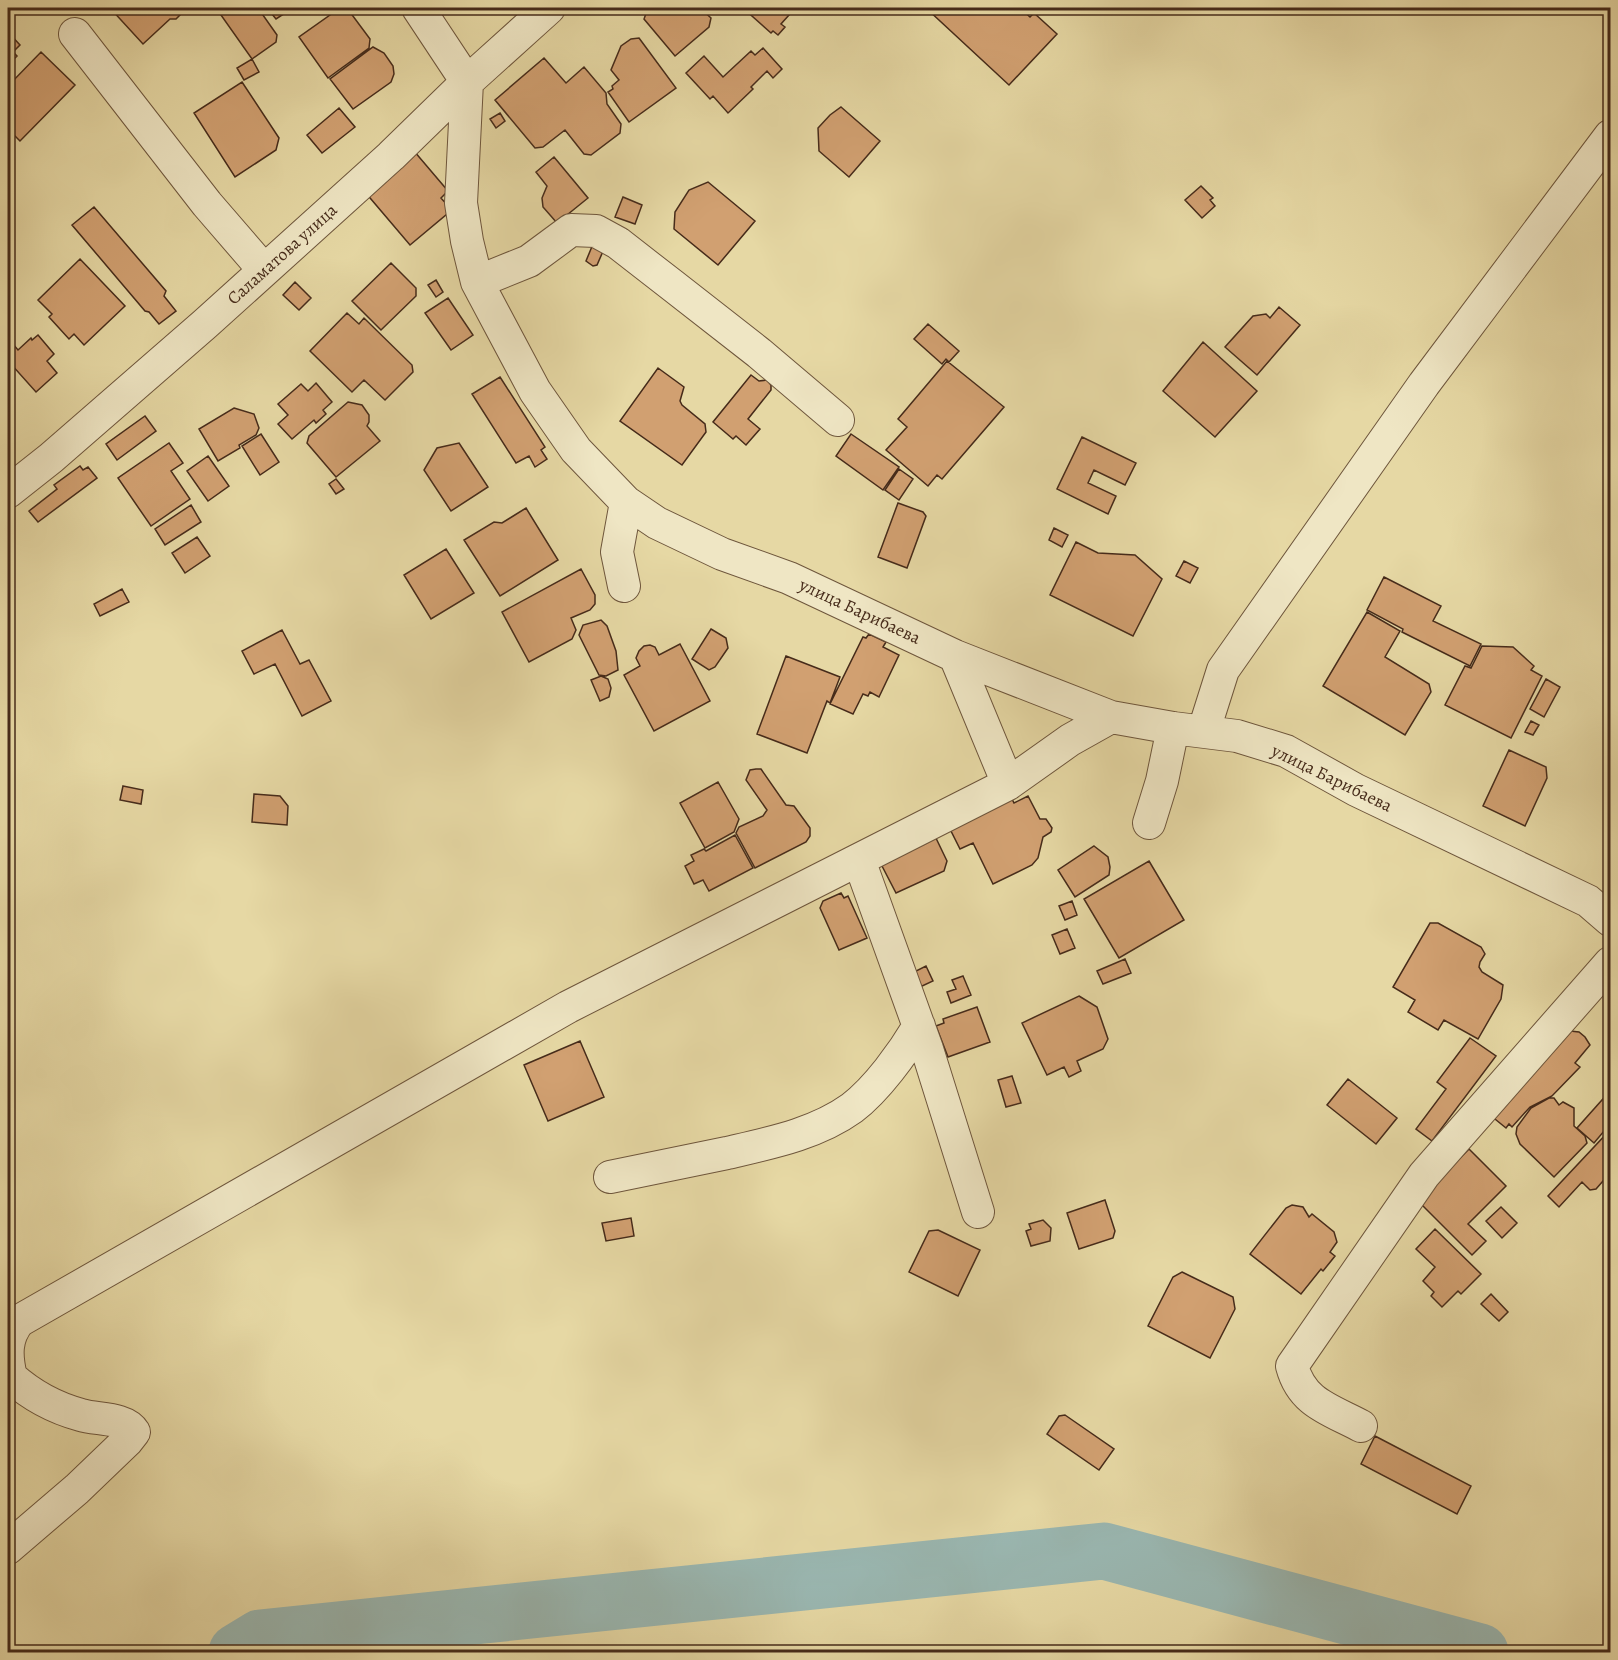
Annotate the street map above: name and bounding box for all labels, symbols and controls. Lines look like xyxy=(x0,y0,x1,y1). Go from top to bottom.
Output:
street label: Саламатова улица xyxy=(222,198,343,310)
street label: улица Барибаева xyxy=(794,572,925,650)
street label: улица Барибаева xyxy=(1267,738,1397,818)

